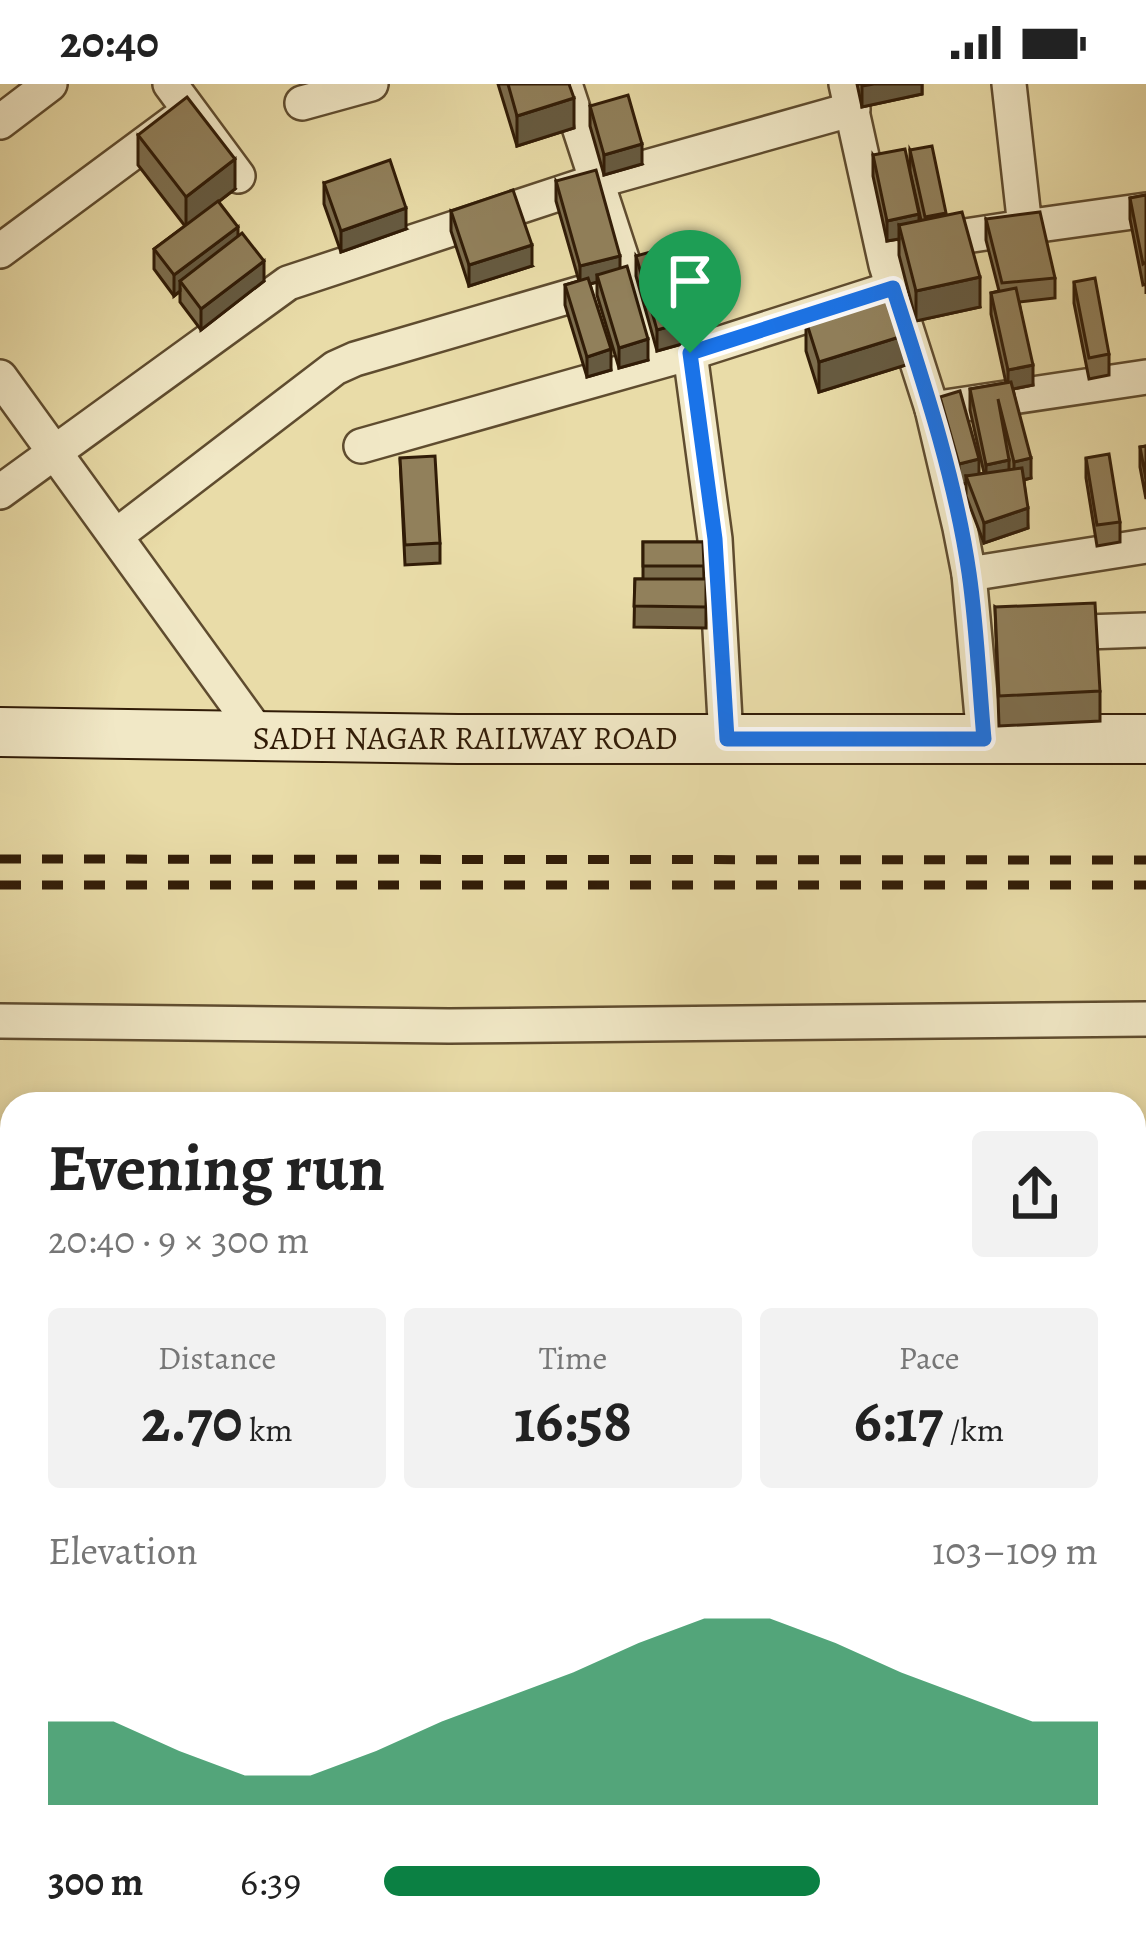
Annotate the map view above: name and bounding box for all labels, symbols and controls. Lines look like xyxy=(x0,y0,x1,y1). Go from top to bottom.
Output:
text: 20:40 xyxy=(60,11,159,73)
pin xyxy=(639,230,741,353)
icon: arrive xyxy=(657,248,723,314)
street label: SADH NAGAR RAILWAY ROAD xyxy=(253,715,677,760)
text: Evening run xyxy=(48,1123,385,1213)
button: share xyxy=(972,1131,1098,1257)
text: 20:40 · 9 × 300 m xyxy=(48,1213,309,1266)
text: Distance xyxy=(158,1335,276,1380)
text: Time xyxy=(539,1335,607,1380)
text: Pace xyxy=(898,1335,960,1380)
text: 2.70 xyxy=(141,1380,242,1462)
text: 16:58 xyxy=(514,1380,632,1462)
text: 6:17 xyxy=(854,1380,943,1462)
text: km xyxy=(242,1407,293,1452)
text: /km xyxy=(943,1407,1004,1452)
text: Elevation xyxy=(48,1524,198,1577)
text: 103–109 m xyxy=(932,1524,1098,1577)
text: 300 m xyxy=(48,1855,143,1908)
text: 6:39 xyxy=(240,1855,301,1908)

